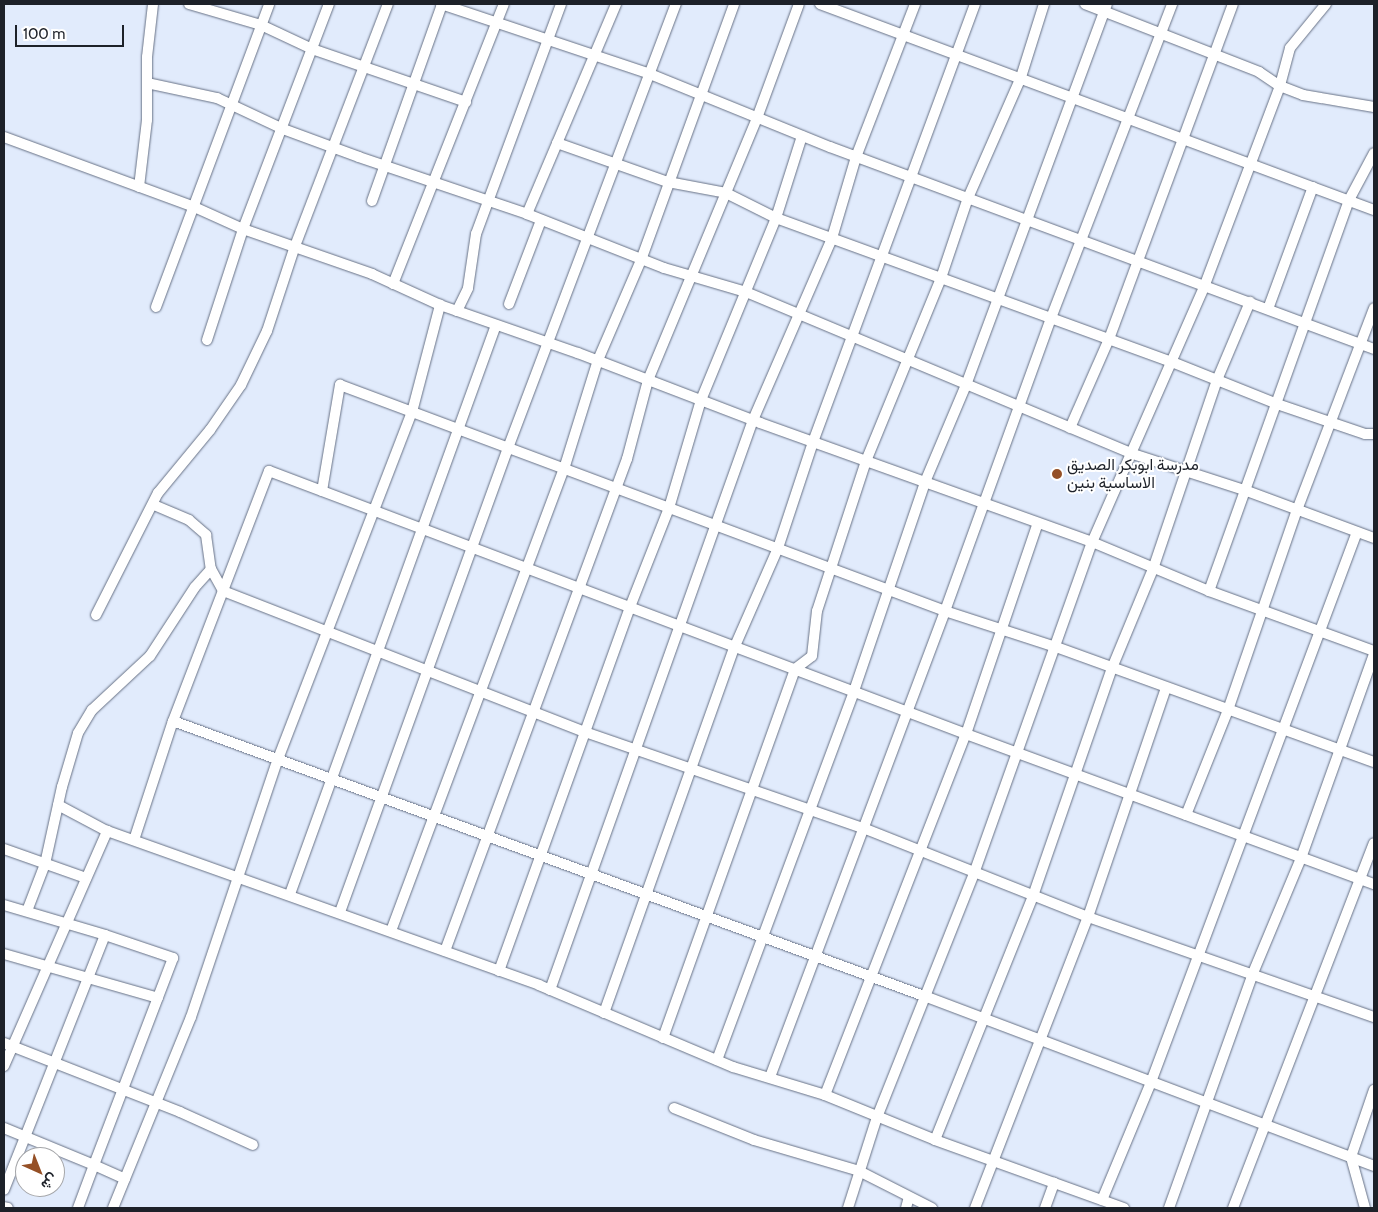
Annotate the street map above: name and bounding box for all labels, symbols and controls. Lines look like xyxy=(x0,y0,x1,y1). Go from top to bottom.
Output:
scale bar xyxy=(18,15,126,47)
text: 100 m xyxy=(23,25,65,43)
place label: مدرسة ابوبكر الصديق الاساسية بنين xyxy=(1067,455,1199,493)
marker: مدرسة ابوبكر الصديق الاساسية بنين xyxy=(1051,468,1063,480)
north arrow xyxy=(15,1147,65,1197)
text: ش xyxy=(37,1170,62,1194)

